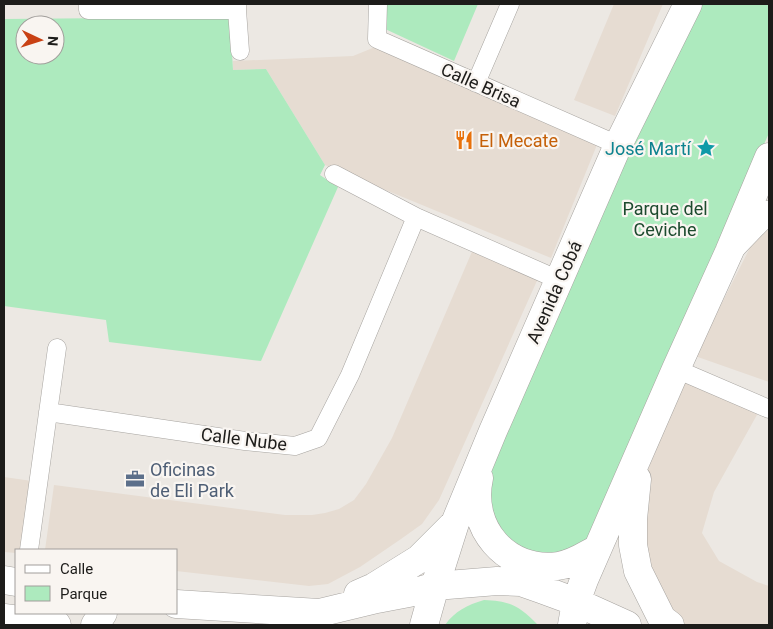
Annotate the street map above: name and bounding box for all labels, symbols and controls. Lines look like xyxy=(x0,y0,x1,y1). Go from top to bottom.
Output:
north arrow xyxy=(15,15,65,65)
text: N xyxy=(45,35,61,46)
street label: Calle Brisa xyxy=(438,58,524,112)
restaurant icon: El Mecate xyxy=(453,129,475,151)
place label: El Mecate xyxy=(479,130,558,151)
place icon: José Martí xyxy=(695,137,717,159)
place label: José Martí xyxy=(605,138,692,159)
park label: Parque del Ceviche xyxy=(622,198,708,240)
street label: Avenida Cobá xyxy=(522,237,586,347)
street label: Calle Nube xyxy=(200,423,288,455)
place label: Oficinas de Eli Park xyxy=(150,459,235,501)
office icon: Oficinas de Eli Park xyxy=(124,468,146,490)
legend xyxy=(15,549,178,614)
text: Calle xyxy=(60,560,93,578)
text: Parque xyxy=(60,585,107,603)

